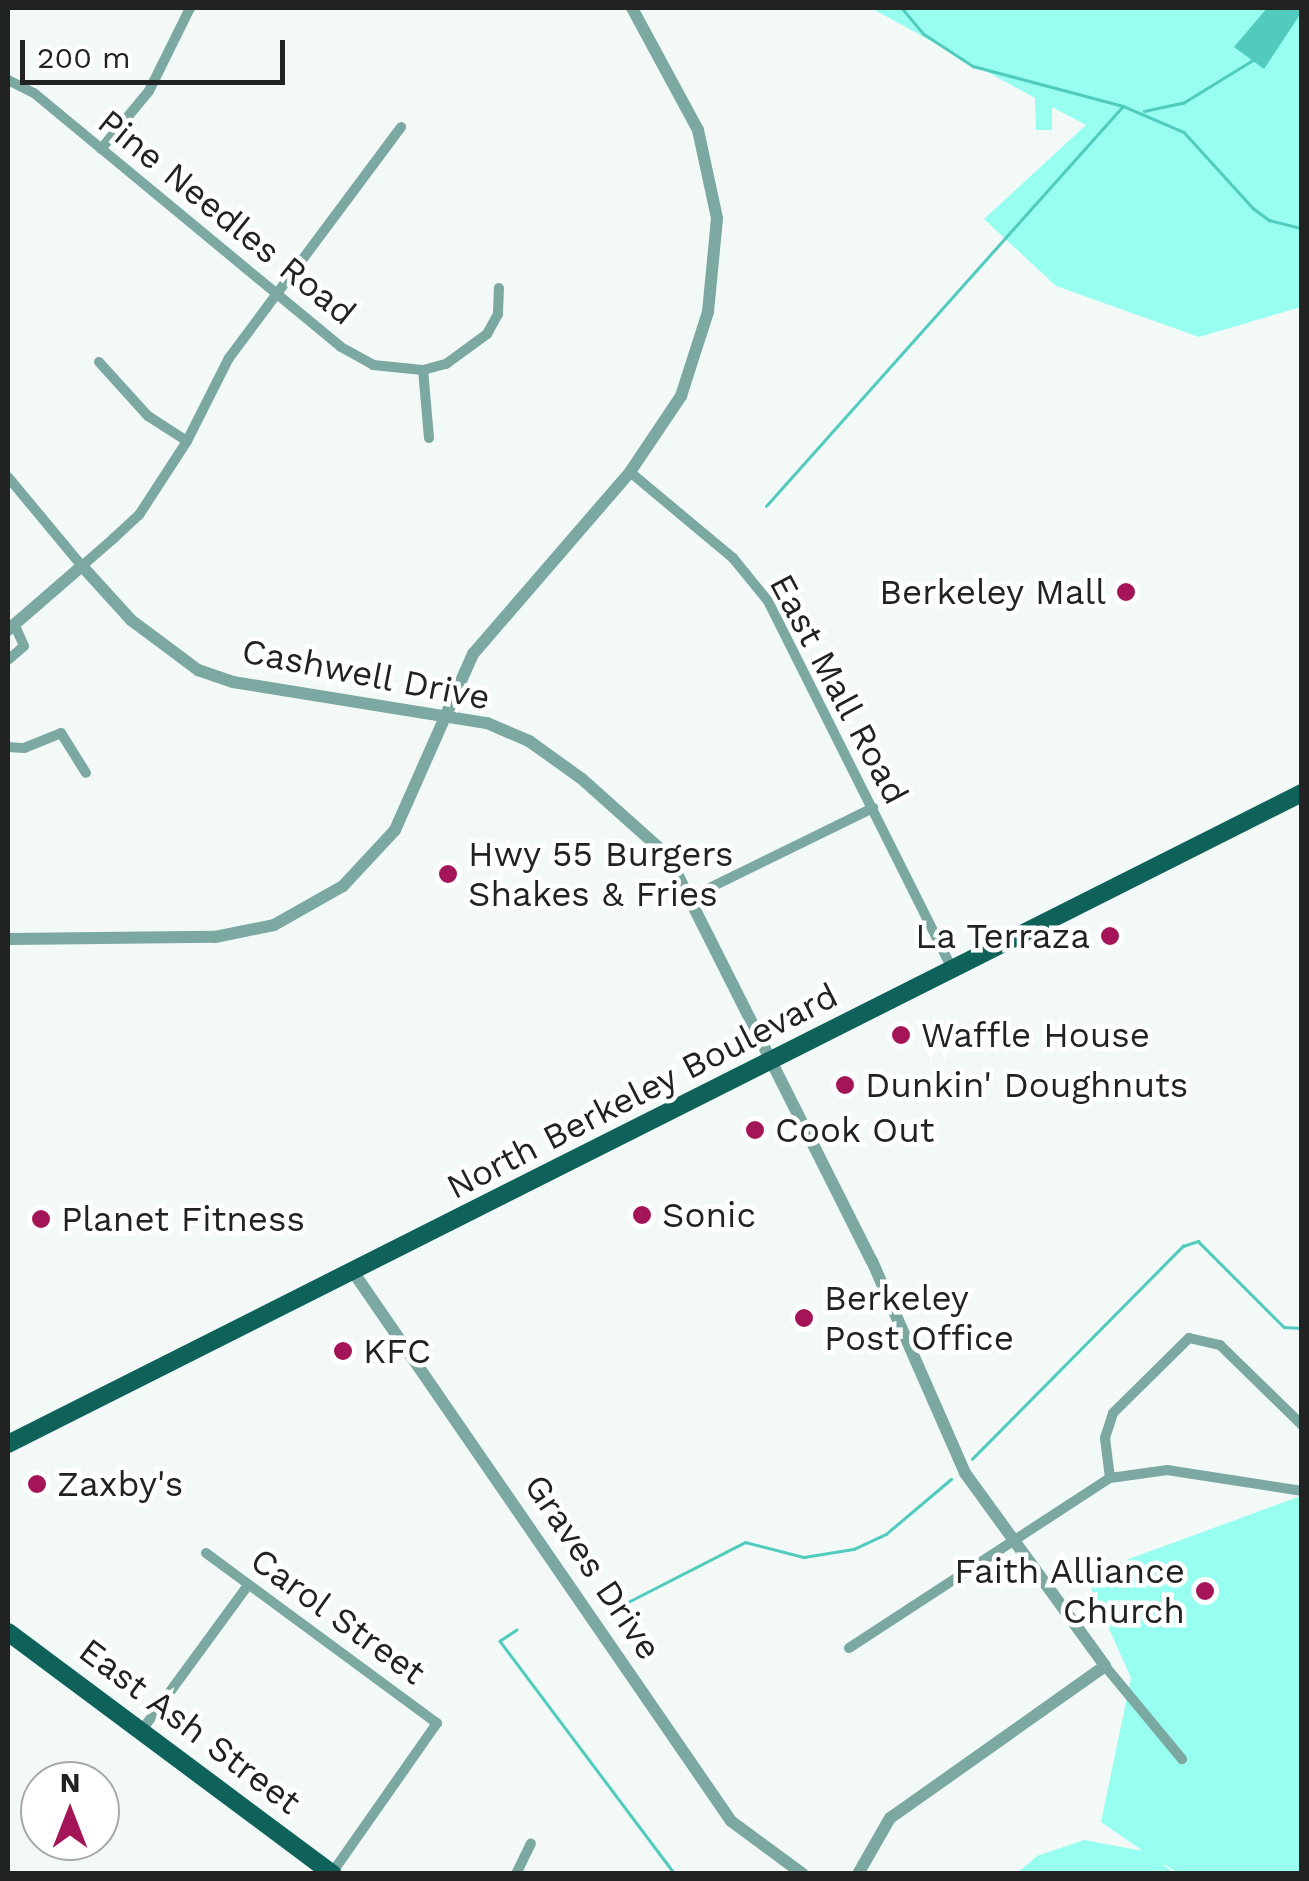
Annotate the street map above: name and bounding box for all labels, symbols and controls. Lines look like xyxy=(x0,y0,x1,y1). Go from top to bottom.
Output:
scale bar xyxy=(25,20,290,82)
text: 200 m xyxy=(37,40,131,75)
street label: Pine Needles Road xyxy=(90,100,364,334)
street label: East Mall Road xyxy=(760,566,918,812)
place label: Berkeley Mall xyxy=(878,571,1106,613)
marker: Berkeley Mall xyxy=(1115,581,1137,603)
street label: Cashwell Drive xyxy=(238,629,494,719)
place label: Hwy 55 Burgers Shakes & Fries xyxy=(468,833,734,915)
marker: Hwy 55 Burgers Shakes & Fries xyxy=(437,863,459,885)
place label: La Terraza xyxy=(913,915,1090,957)
marker: La Terraza xyxy=(1099,925,1121,947)
street label: North Berkeley Boulevard xyxy=(439,974,845,1208)
place label: Waffle House xyxy=(921,1014,1150,1056)
marker: Waffle House xyxy=(890,1024,912,1046)
place label: Dunkin' Doughnuts xyxy=(865,1064,1188,1106)
marker: Dunkin' Doughnuts xyxy=(834,1074,856,1096)
place label: Cook Out xyxy=(775,1109,935,1151)
marker: Cook Out xyxy=(744,1119,766,1141)
place label: Sonic xyxy=(662,1194,756,1236)
place label: Planet Fitness xyxy=(61,1198,305,1240)
marker: Sonic xyxy=(631,1204,653,1226)
marker: Planet Fitness xyxy=(30,1208,52,1230)
place label: Berkeley Post Office xyxy=(824,1277,1014,1359)
marker: Berkeley Post Office xyxy=(793,1307,815,1329)
place label: KFC xyxy=(363,1330,431,1372)
marker: KFC xyxy=(332,1340,354,1362)
place label: Zaxby's xyxy=(57,1463,183,1505)
street label: Graves Drive xyxy=(516,1466,670,1668)
marker: Zaxby's xyxy=(26,1473,48,1495)
street label: Carol Street xyxy=(242,1538,434,1694)
place label: Faith Alliance Church xyxy=(953,1550,1185,1632)
marker: Faith Alliance Church xyxy=(1194,1580,1216,1602)
street label: East Ash Street xyxy=(71,1629,309,1823)
north arrow xyxy=(20,1761,120,1861)
text: N xyxy=(60,1766,80,1799)

